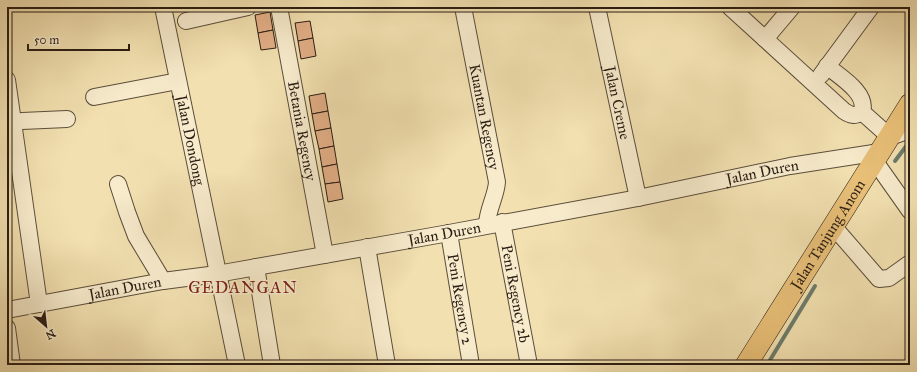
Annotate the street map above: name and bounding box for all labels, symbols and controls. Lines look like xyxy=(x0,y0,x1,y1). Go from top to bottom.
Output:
scale bar xyxy=(28,26,129,52)
text: 50 m xyxy=(34,33,59,47)
street label: Jalan Creme xyxy=(600,62,634,141)
street label: Kuantan Regency xyxy=(465,63,504,172)
street label: Betania Regency xyxy=(284,80,320,183)
street label: Jalan Dondong xyxy=(171,91,209,188)
street label: Jalan Duren xyxy=(723,156,800,190)
street label: Jalan Tanjung Anom xyxy=(786,176,869,295)
street label: Jalan Duren xyxy=(405,218,482,250)
street label: Peni Regency 2b xyxy=(497,243,534,344)
street label: Peni Regency 2 xyxy=(444,252,477,347)
street label: Jalan Duren xyxy=(85,272,163,305)
district label: GEDANGAN xyxy=(188,277,298,298)
north arrow xyxy=(26,306,66,346)
text: N xyxy=(43,326,58,343)

